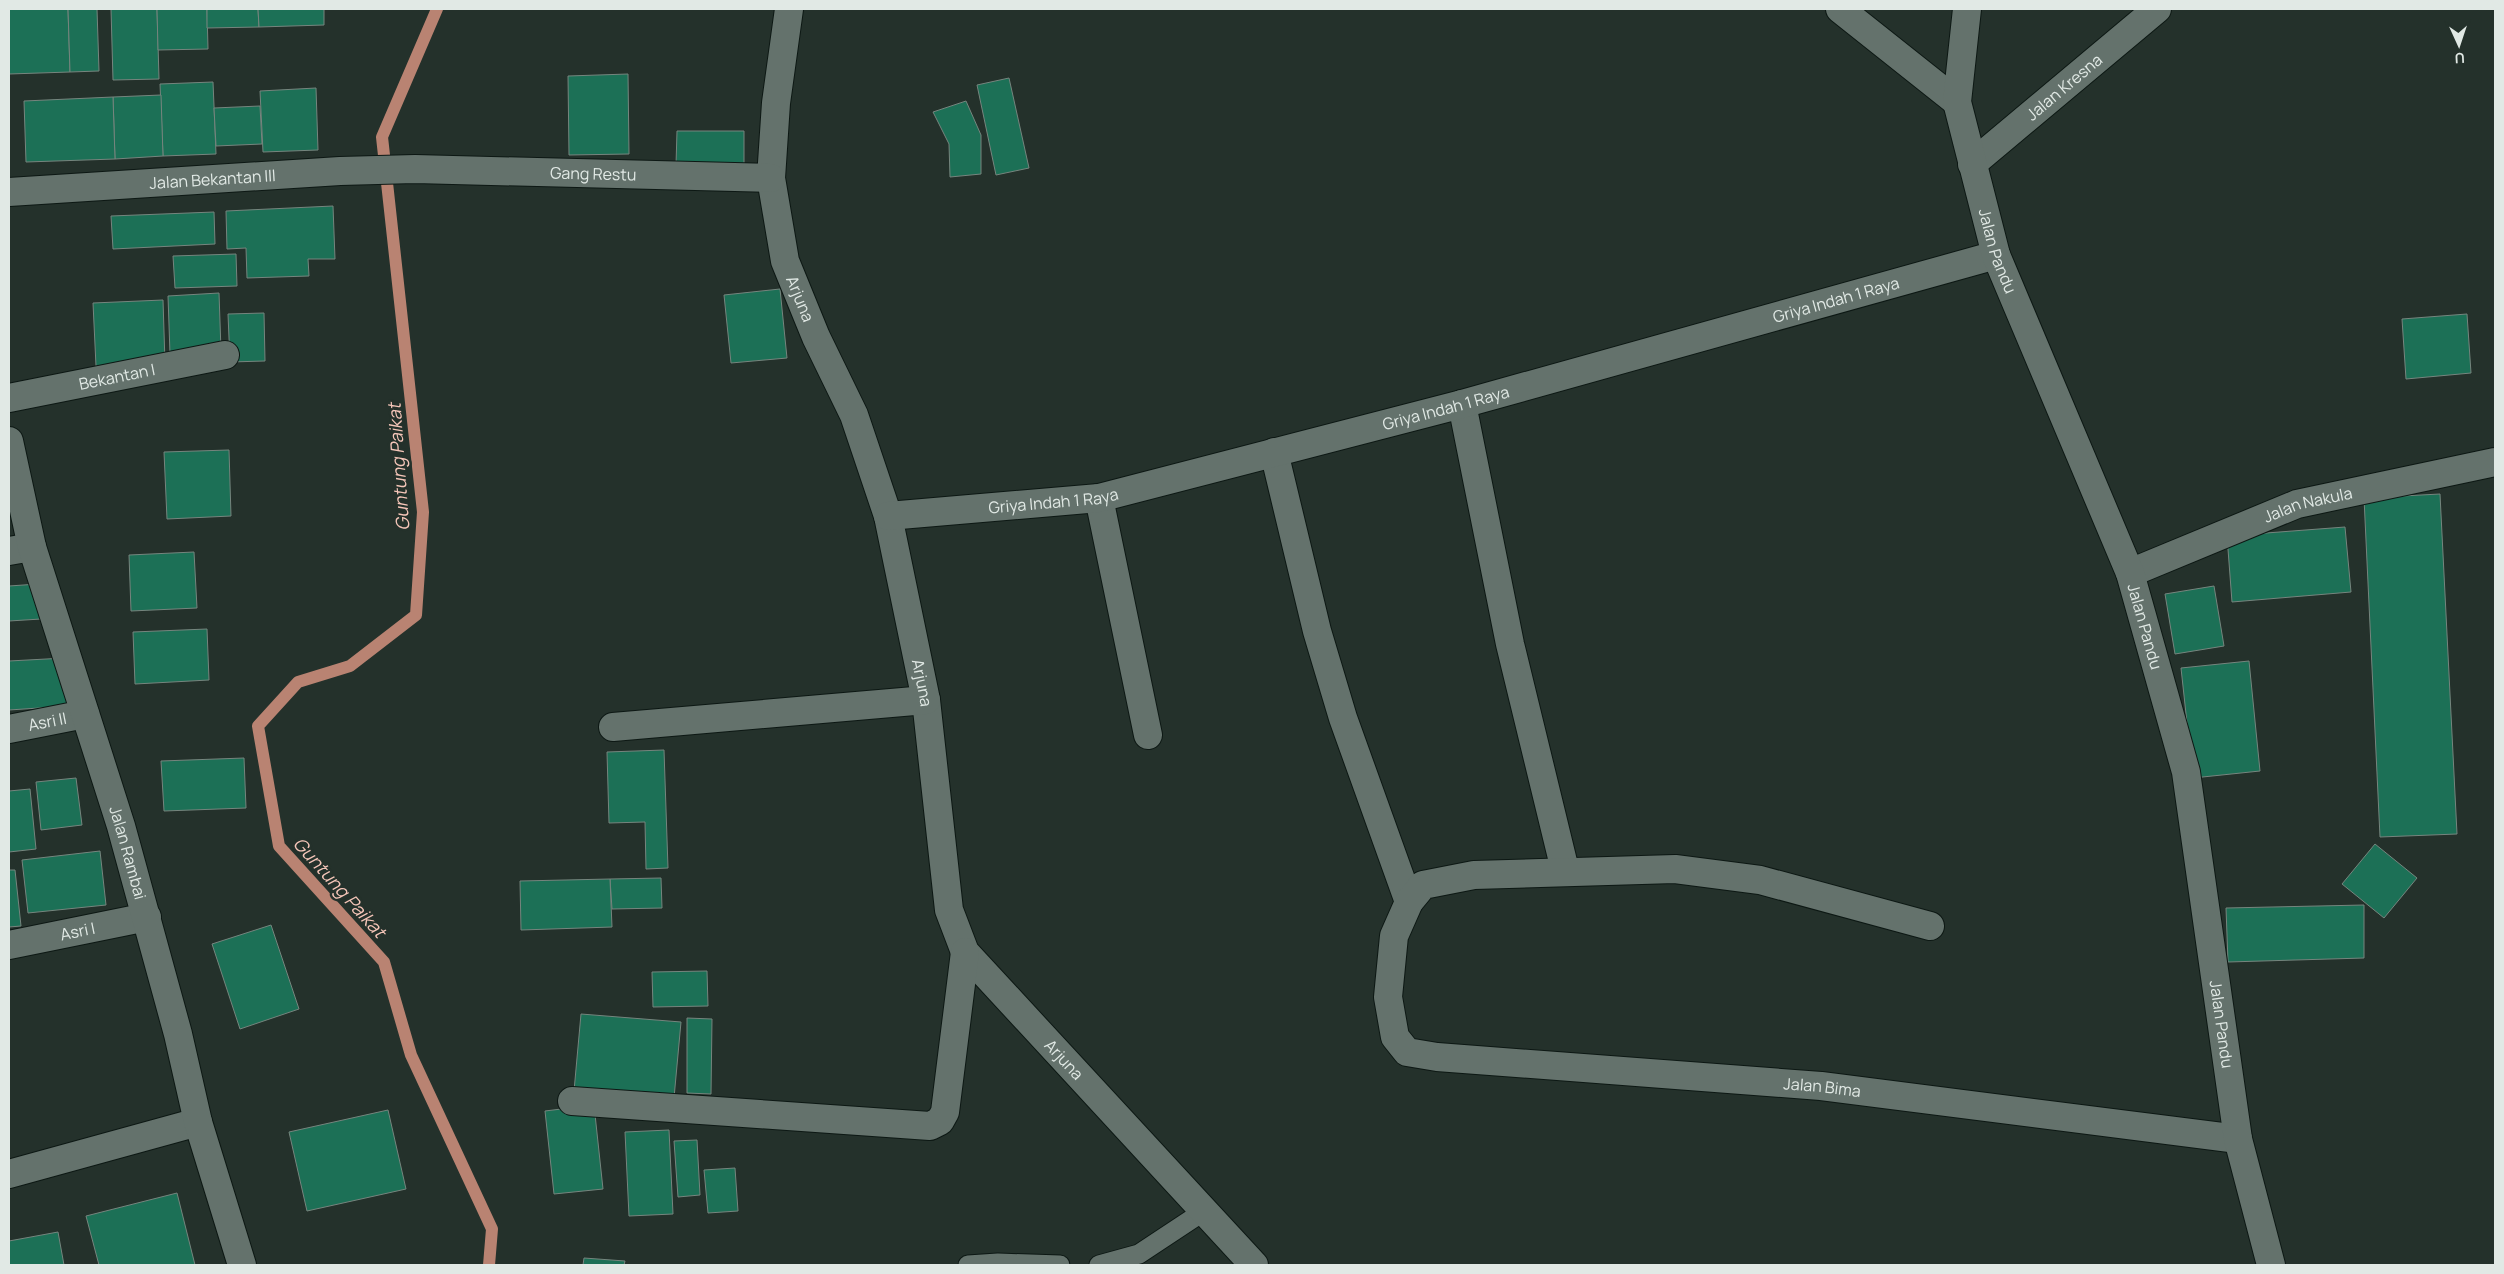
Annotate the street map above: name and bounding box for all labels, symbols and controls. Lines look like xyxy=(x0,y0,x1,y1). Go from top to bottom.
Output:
north arrow xyxy=(2434,20,2484,70)
street label: Jalan Kresna xyxy=(2021,49,2107,125)
text: U xyxy=(2454,49,2465,68)
street label: Gang Restu xyxy=(550,161,637,186)
street label: Jalan Bekantan III xyxy=(149,164,276,194)
street label: Jalan Pandu xyxy=(1974,206,2022,297)
street label: Arjuna xyxy=(781,272,820,325)
street label: Griya Indah 1 Raya xyxy=(1770,272,1902,328)
street label: Bekantan I xyxy=(77,358,157,395)
street label: Griya Indah 1 Raya xyxy=(1380,380,1512,435)
water label: Guntung Paikat xyxy=(381,401,414,532)
street label: Griya Indah 1 Raya xyxy=(988,482,1121,518)
street label: Jalan Nakula xyxy=(2260,482,2354,528)
street label: Jalan Pandu xyxy=(2122,581,2168,672)
street label: Arjuna xyxy=(907,657,938,708)
street label: Asri II xyxy=(26,707,68,736)
street label: Jalan Rambai xyxy=(104,803,152,902)
water label: Guntung Paikat xyxy=(288,832,393,944)
street label: Asri I xyxy=(58,917,97,945)
street label: Jalan Pandu xyxy=(2205,979,2239,1070)
street label: Arjuna xyxy=(1040,1034,1089,1085)
street label: Jalan Bima xyxy=(1783,1072,1862,1102)

